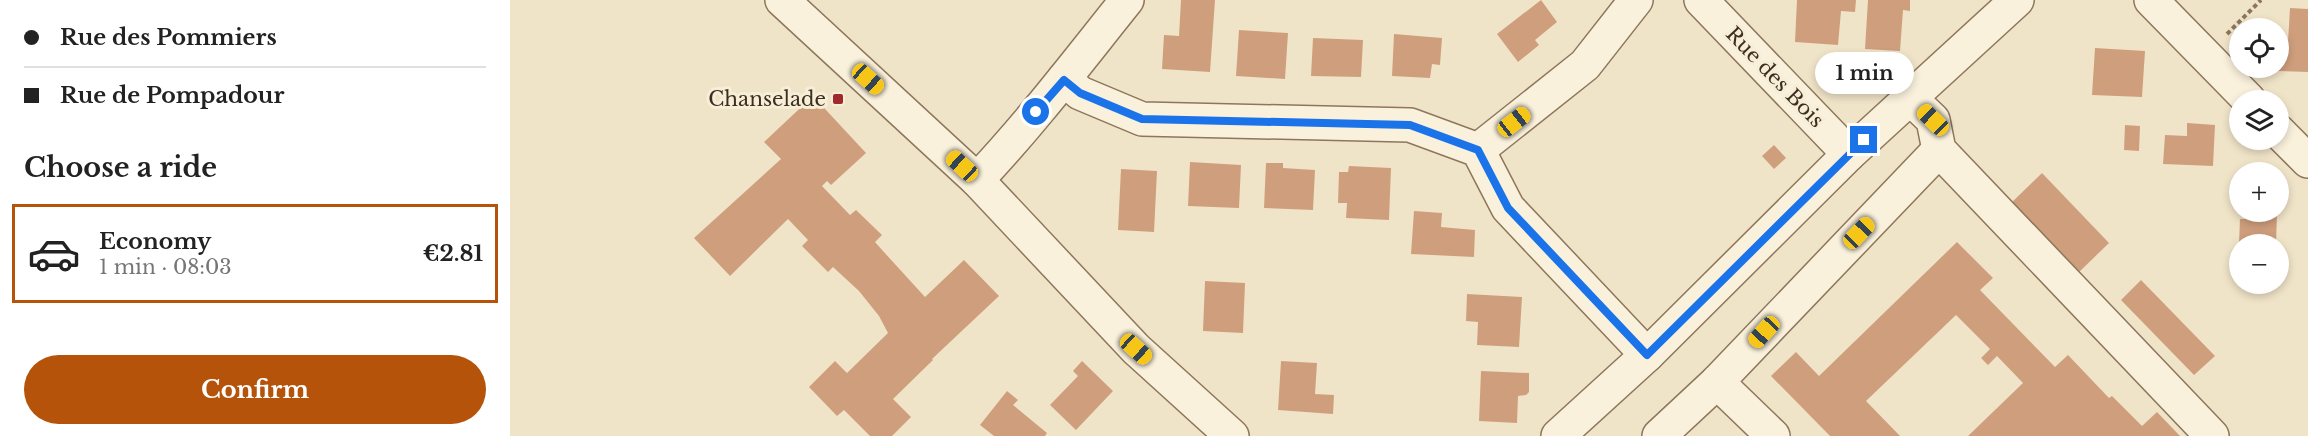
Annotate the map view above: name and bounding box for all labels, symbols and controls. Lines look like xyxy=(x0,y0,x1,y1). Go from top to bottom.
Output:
map controls xyxy=(2229,18,2289,294)
button: locate xyxy=(2229,18,2289,78)
street label: Rue des Bois xyxy=(1721,22,1829,132)
text: Rue des Pommiers xyxy=(60,24,277,51)
callout: 1 min xyxy=(1814,53,1914,95)
car xyxy=(849,60,887,98)
text: 1 min xyxy=(1836,61,1893,85)
text: Rue de Pompadour xyxy=(60,82,284,109)
place label: Chanselade xyxy=(708,87,826,111)
button: layers xyxy=(2229,90,2289,150)
marker: Chanselade xyxy=(831,92,845,106)
route start xyxy=(1022,98,1049,125)
car xyxy=(1914,101,1952,139)
car xyxy=(1494,104,1534,140)
route end xyxy=(1850,126,1877,153)
car xyxy=(943,147,981,185)
text: Choose a ride xyxy=(24,151,217,184)
button: + xyxy=(2229,162,2289,222)
car xyxy=(1840,214,1878,252)
icon: car xyxy=(27,227,81,281)
text: Economy xyxy=(99,228,211,255)
button: − xyxy=(2229,234,2289,294)
text: €2.81 xyxy=(423,240,483,267)
text: 1 min · 08:03 xyxy=(99,255,232,279)
car xyxy=(1745,313,1783,351)
car xyxy=(1117,330,1155,368)
button: Confirm xyxy=(24,355,486,424)

